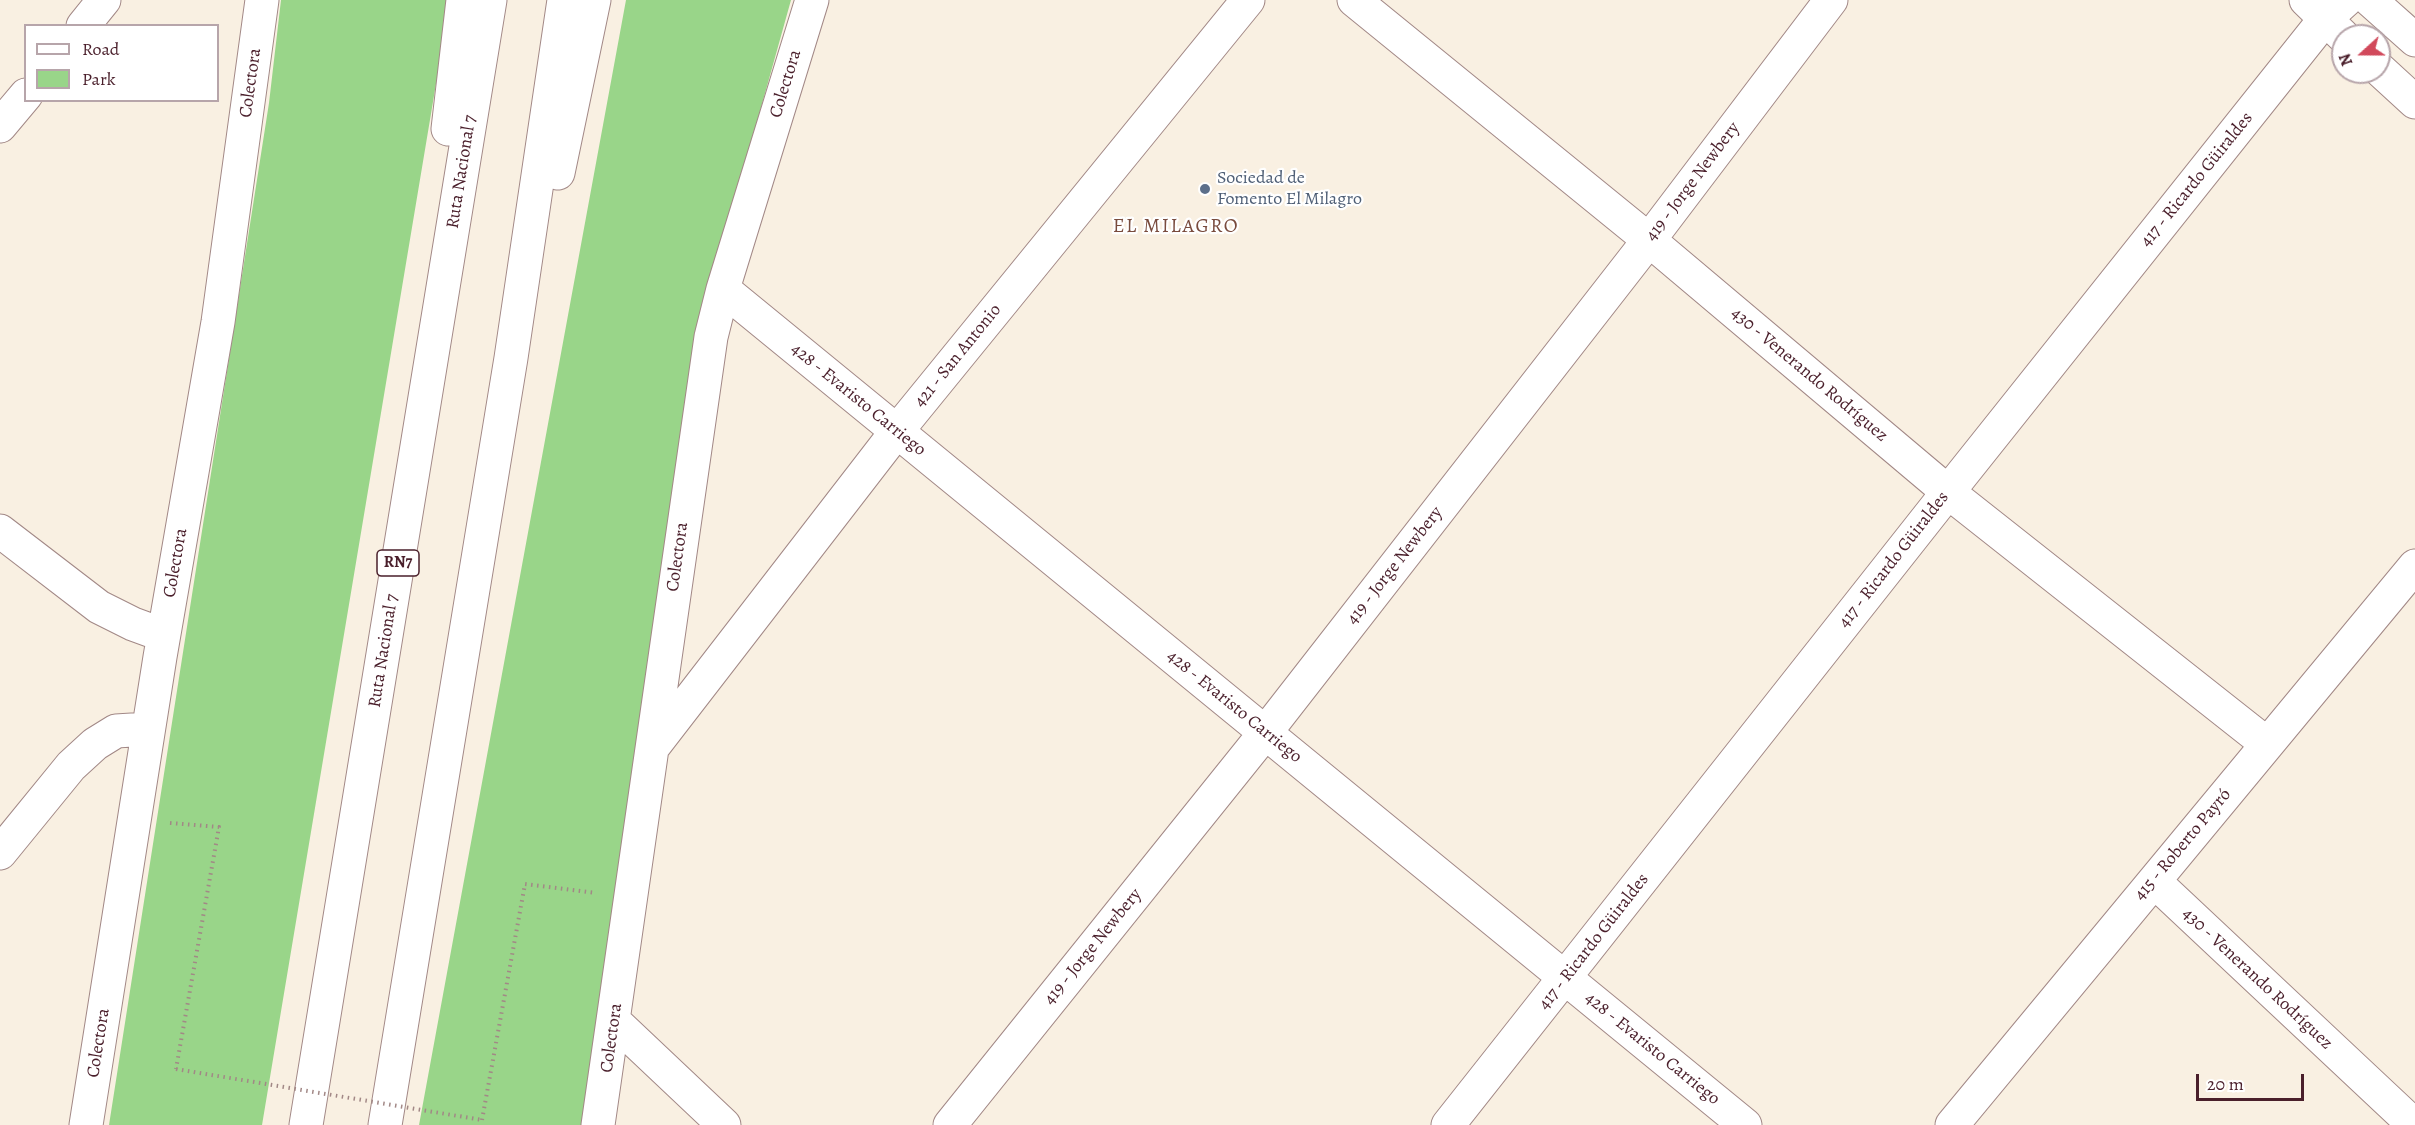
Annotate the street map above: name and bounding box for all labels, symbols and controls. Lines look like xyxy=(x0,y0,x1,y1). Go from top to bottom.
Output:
legend xyxy=(24,24,219,102)
north arrow xyxy=(2331,24,2391,84)
text: Road xyxy=(82,37,119,61)
street label: Colectora xyxy=(235,47,267,119)
street label: Colectora xyxy=(765,47,807,121)
text: N xyxy=(2334,50,2358,69)
text: Park xyxy=(82,67,116,91)
street label: 417 - Ricardo Güiraldes xyxy=(2136,108,2258,252)
street label: Ruta Nacional 7 xyxy=(442,114,482,230)
street label: 419 - Jorge Newbery xyxy=(1641,118,1745,246)
place label: Sociedad de Fomento El Milagro xyxy=(1217,168,1362,210)
marker: Sociedad de Fomento El Milagro xyxy=(1198,182,1212,196)
district label: EL MILAGRO xyxy=(1113,215,1239,239)
street label: 421 - San Antonio xyxy=(910,300,1006,412)
street label: 430 - Venerando Rodríguez xyxy=(1726,303,1892,447)
street label: 428 - Evaristo Carriego xyxy=(786,339,930,461)
street label: 417 - Ricardo Güiraldes xyxy=(1834,487,1954,633)
street label: 419 - Jorge Newbery xyxy=(1342,503,1448,629)
street label: Colectora xyxy=(662,521,694,593)
street label: Colectora xyxy=(159,527,193,599)
road number: RN7 xyxy=(377,550,419,576)
street label: Ruta Nacional 7 xyxy=(364,593,404,709)
street label: 428 - Evaristo Carriego xyxy=(1162,646,1306,768)
street label: 415 - Roberto Payró xyxy=(2130,785,2236,905)
street label: 417 - Ricardo Güiraldes xyxy=(1534,869,1654,1015)
street label: 419 - Jorge Newbery xyxy=(1039,884,1147,1010)
street label: 430 - Venerando Rodríguez xyxy=(2177,904,2337,1054)
street label: 428 - Evaristo Carriego xyxy=(1580,988,1724,1110)
street label: Colectora xyxy=(596,1002,628,1074)
street label: Colectora xyxy=(83,1007,115,1079)
scale bar xyxy=(2199,1062,2307,1100)
text: 20 m xyxy=(2207,1072,2244,1096)

